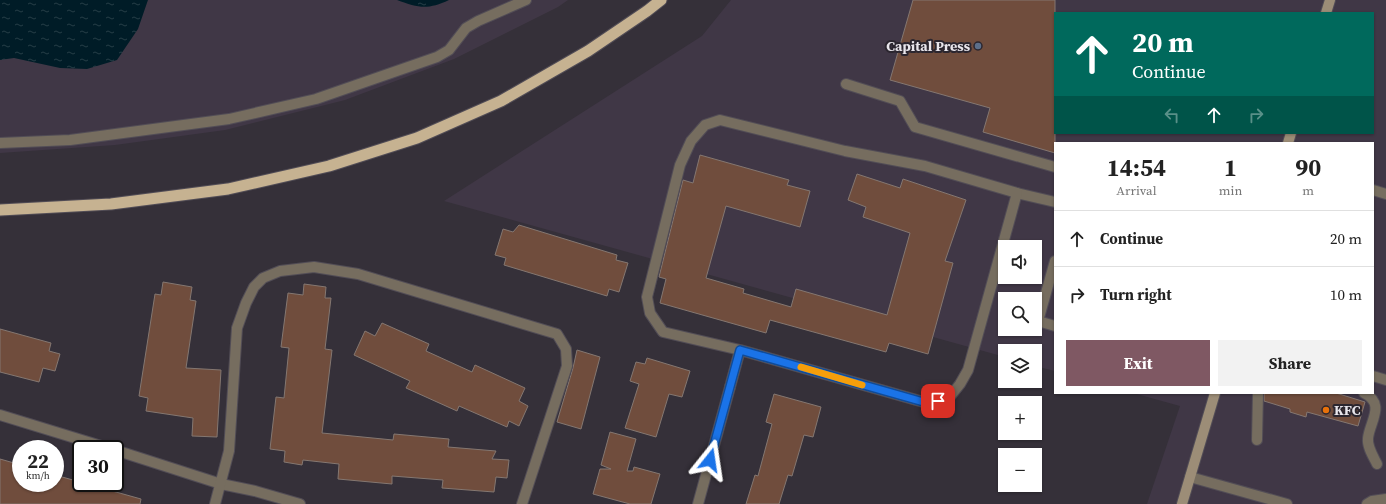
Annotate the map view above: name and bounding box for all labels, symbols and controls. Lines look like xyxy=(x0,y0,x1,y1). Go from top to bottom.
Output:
text: 20 m xyxy=(1132,23,1194,61)
icon: ahead xyxy=(1066,28,1118,80)
place label: Capital Press xyxy=(886,36,971,56)
marker: Capital Press xyxy=(973,41,983,51)
text: Continue xyxy=(1132,59,1206,84)
icon: left xyxy=(1161,104,1183,126)
icon: ahead xyxy=(1203,104,1225,126)
icon: right xyxy=(1245,104,1267,126)
text: 14:54 xyxy=(1107,151,1166,184)
text: 1 xyxy=(1224,151,1237,184)
text: 90 xyxy=(1295,151,1321,184)
text: Arrival xyxy=(1116,182,1157,199)
text: min xyxy=(1219,182,1242,199)
text: m xyxy=(1302,182,1314,199)
icon: ahead xyxy=(1066,228,1088,250)
text: Continue xyxy=(1100,228,1163,249)
text: 20 m xyxy=(1330,228,1362,249)
map controls xyxy=(998,240,1042,492)
button: sound xyxy=(998,240,1042,284)
icon: right xyxy=(1066,284,1088,306)
text: Turn right xyxy=(1100,284,1172,305)
text: 10 m xyxy=(1330,284,1362,305)
button: search xyxy=(998,292,1042,336)
button: Exit xyxy=(1066,340,1210,386)
button: Share xyxy=(1218,340,1362,386)
button: layers xyxy=(998,344,1042,388)
pin xyxy=(921,384,955,418)
icon: arrive xyxy=(927,390,949,412)
button: + xyxy=(998,396,1042,440)
place label: KFC xyxy=(1334,400,1361,420)
marker: KFC xyxy=(1321,405,1331,415)
position arrow xyxy=(689,439,731,481)
speed limit sign: 30 xyxy=(72,440,124,492)
text: 22 xyxy=(27,447,49,475)
button: − xyxy=(998,448,1042,492)
text: km/h xyxy=(26,469,50,482)

